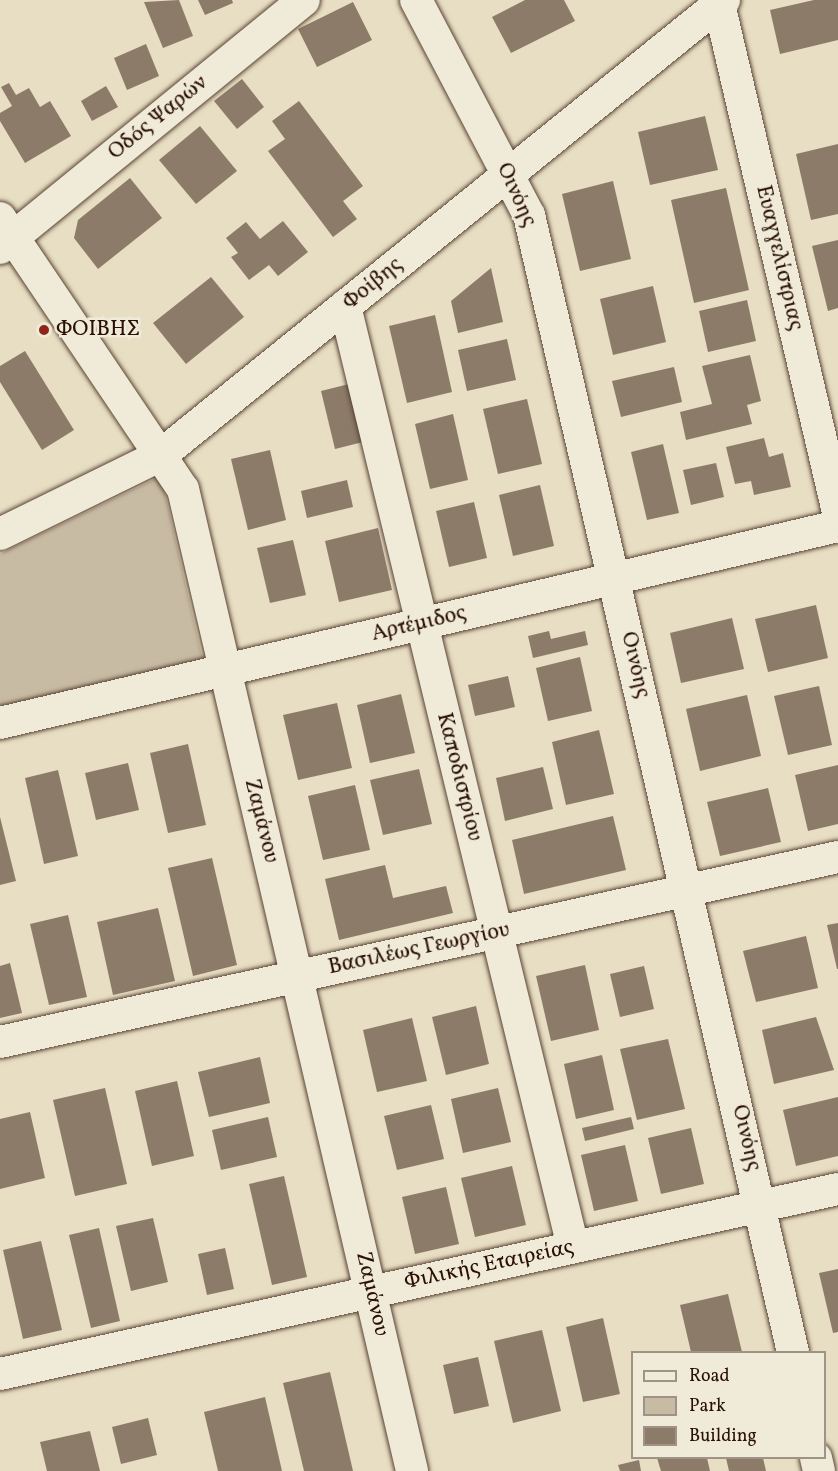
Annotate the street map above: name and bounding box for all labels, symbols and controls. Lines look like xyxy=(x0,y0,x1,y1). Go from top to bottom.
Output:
street label: Οδóς Ψαρών xyxy=(103,70,213,166)
street label: Οινόης xyxy=(490,159,542,231)
street label: Ευαγγελίστριας xyxy=(749,183,809,333)
street label: Φοίβης xyxy=(338,252,408,316)
place label: ΦΟΙΒΗΣ xyxy=(56,317,140,343)
marker: ΦΟΙΒΗΣ xyxy=(37,323,51,337)
street label: Αρτέμιδος xyxy=(369,600,469,648)
street label: Οινόης xyxy=(615,629,655,701)
street label: Καποδιστρίου xyxy=(430,710,488,844)
street label: Ζαμάνου xyxy=(238,776,284,866)
street label: Βασιλέως Γεωργίου xyxy=(326,917,512,981)
street label: Οινόης xyxy=(726,1102,766,1174)
street label: Φιλικής Εταιρείας xyxy=(402,1234,576,1296)
street label: Ζαμάνου xyxy=(349,1249,395,1339)
legend xyxy=(631,1351,826,1459)
text: Road xyxy=(689,1364,730,1389)
text: Park xyxy=(689,1394,726,1419)
text: Building xyxy=(689,1424,757,1449)

